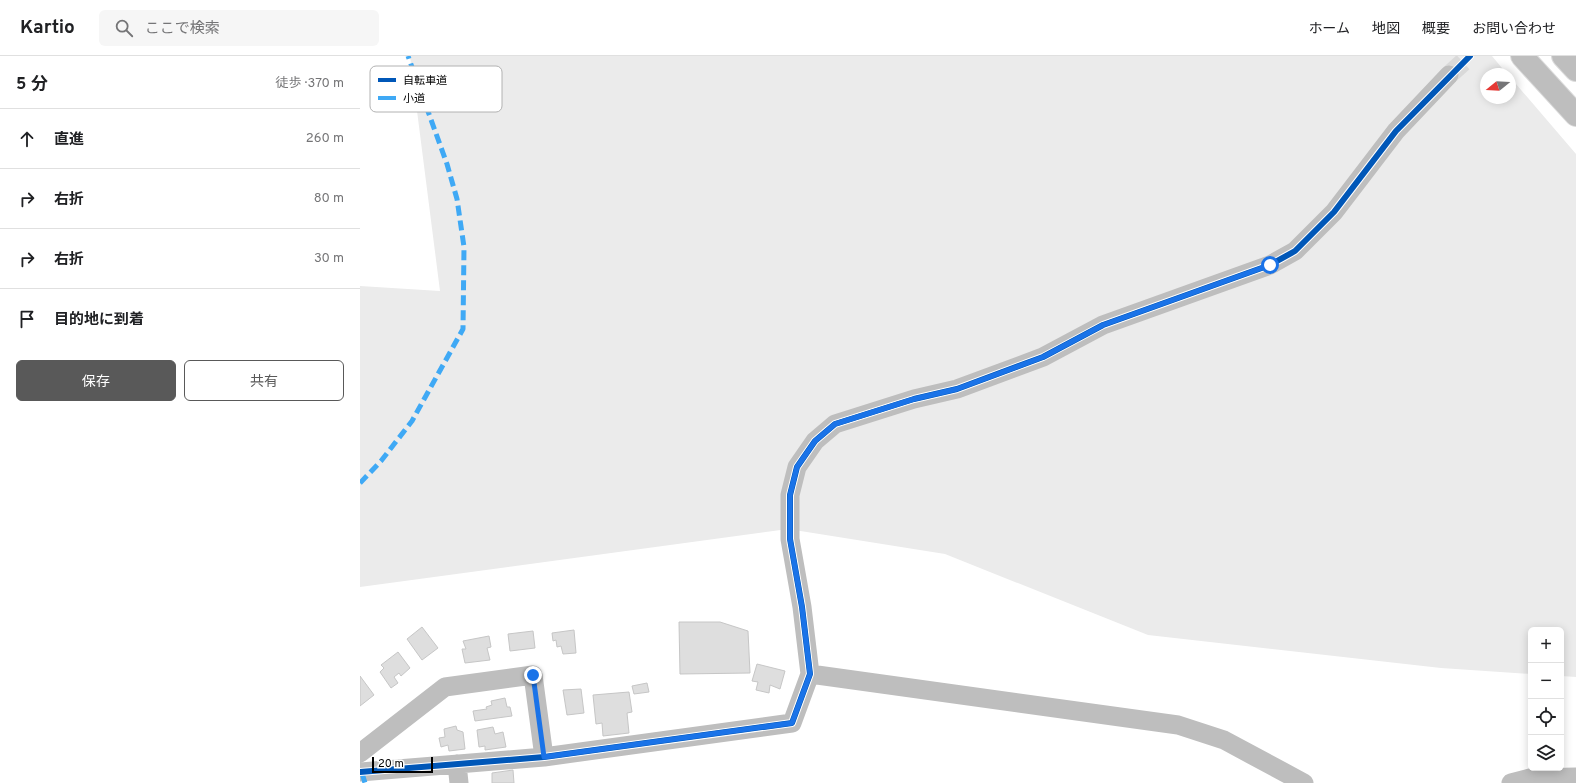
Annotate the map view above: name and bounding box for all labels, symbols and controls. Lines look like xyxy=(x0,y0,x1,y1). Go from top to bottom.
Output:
search box xyxy=(99,10,379,46)
text: Kartio xyxy=(20,16,75,40)
icon: search xyxy=(113,17,135,39)
text: ここで検索 xyxy=(145,20,220,39)
text: ホーム xyxy=(1308,21,1350,38)
text: 地図 xyxy=(1372,21,1400,38)
text: 概要 xyxy=(1422,21,1450,38)
text: お問い合わせ xyxy=(1472,21,1556,38)
legend xyxy=(370,66,502,112)
north arrow xyxy=(1480,68,1516,104)
text: 5 分 xyxy=(16,74,48,96)
text: 自転車道 xyxy=(403,74,447,88)
text: 徒歩 · 370 m xyxy=(275,76,344,92)
text: 小道 xyxy=(403,92,425,106)
icon: ahead xyxy=(16,128,38,150)
text: 直進 xyxy=(54,131,84,150)
text: 260 m xyxy=(306,131,344,147)
icon: right xyxy=(16,188,38,210)
text: 右折 xyxy=(54,191,84,210)
text: 80 m xyxy=(314,191,344,207)
icon: right xyxy=(16,248,38,270)
text: 右折 xyxy=(54,251,84,270)
text: 30 m xyxy=(314,251,344,267)
route start xyxy=(1261,256,1279,274)
icon: arrive xyxy=(16,308,38,330)
text: 目的地に到着 xyxy=(54,311,144,330)
button: 保存 xyxy=(16,360,176,401)
button: 共有 xyxy=(184,360,344,401)
map controls xyxy=(1528,627,1564,771)
button: + xyxy=(1528,627,1564,663)
button: − xyxy=(1528,663,1564,699)
route end xyxy=(524,666,542,684)
button: locate xyxy=(1528,699,1564,735)
button: layers xyxy=(1528,735,1564,771)
scale bar xyxy=(372,755,433,774)
text: 20 m xyxy=(378,757,404,771)

